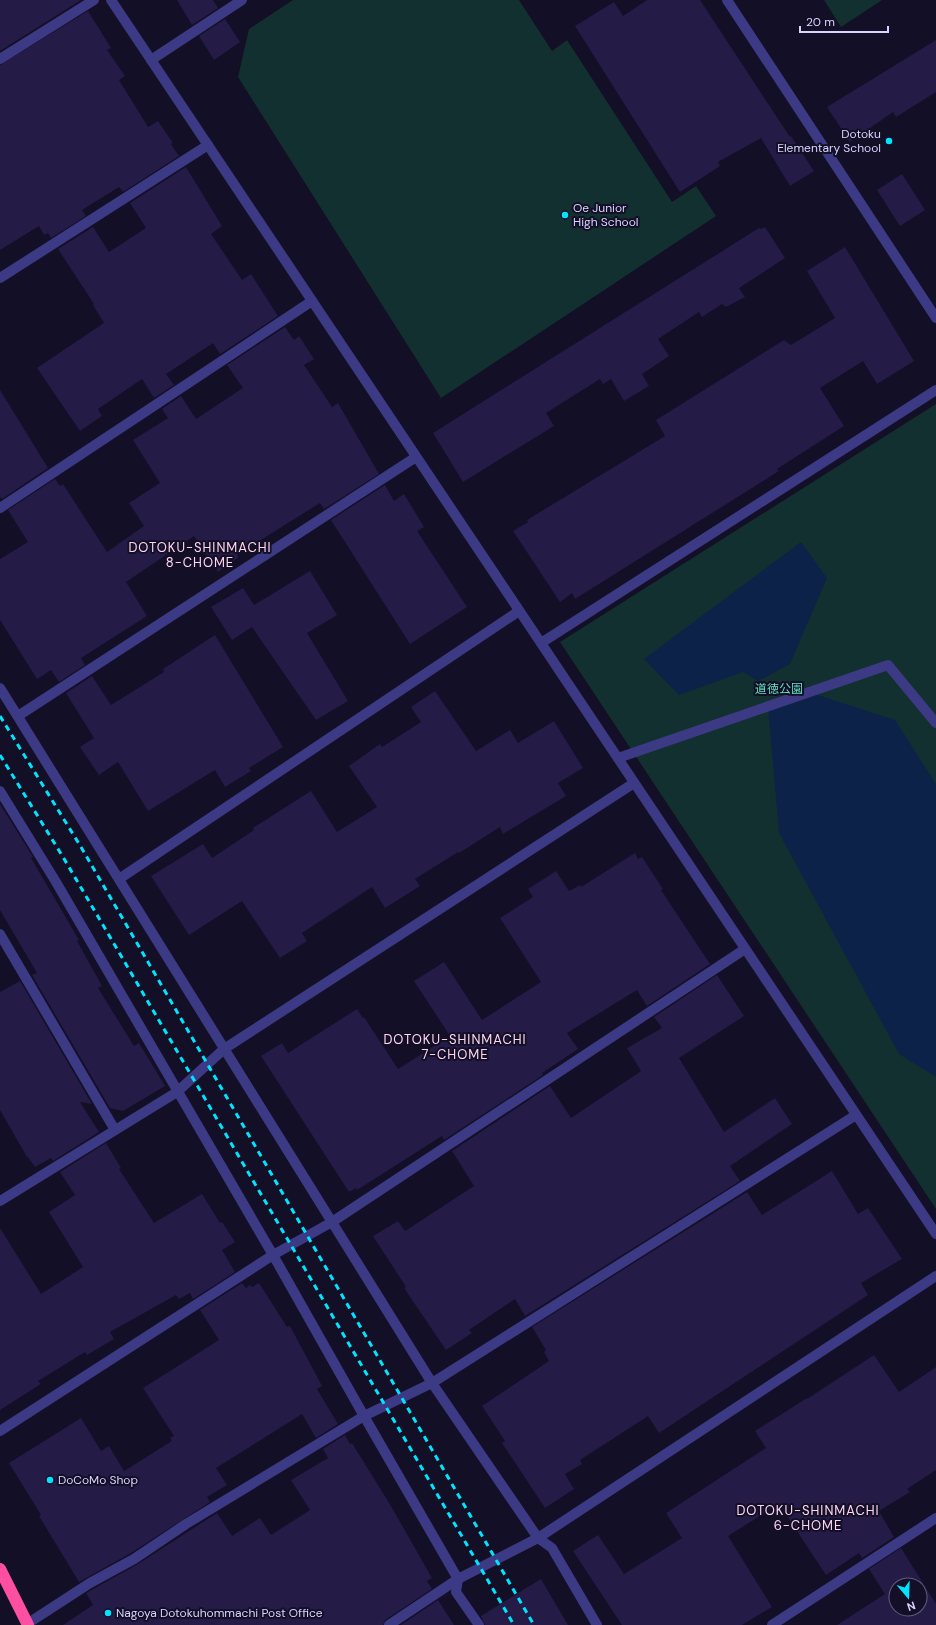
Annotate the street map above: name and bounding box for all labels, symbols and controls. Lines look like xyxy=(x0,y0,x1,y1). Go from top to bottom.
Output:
scale bar xyxy=(800,8,888,34)
text: 20 m xyxy=(806,14,835,30)
place label: Dotoku Elementary School xyxy=(777,126,881,156)
marker: Dotoku Elementary School xyxy=(884,136,894,146)
place label: Oe Junior High School xyxy=(573,200,638,230)
marker: Oe Junior High School xyxy=(560,210,570,220)
district label: DOTOKU-SHINMACHI 8-CHOME xyxy=(128,539,272,571)
park label: 道徳公園 xyxy=(755,681,803,697)
district label: DOTOKU-SHINMACHI 7-CHOME xyxy=(383,1031,527,1063)
place label: DoCoMo Shop xyxy=(58,1472,138,1488)
marker: DoCoMo Shop xyxy=(45,1475,55,1485)
district label: DOTOKU-SHINMACHI 6-CHOME xyxy=(736,1502,880,1534)
north arrow xyxy=(888,1577,928,1617)
text: N xyxy=(905,1599,917,1614)
place label: Nagoya Dotokuhommachi Post Office xyxy=(116,1605,323,1621)
marker: Nagoya Dotokuhommachi Post Office xyxy=(103,1608,113,1618)

